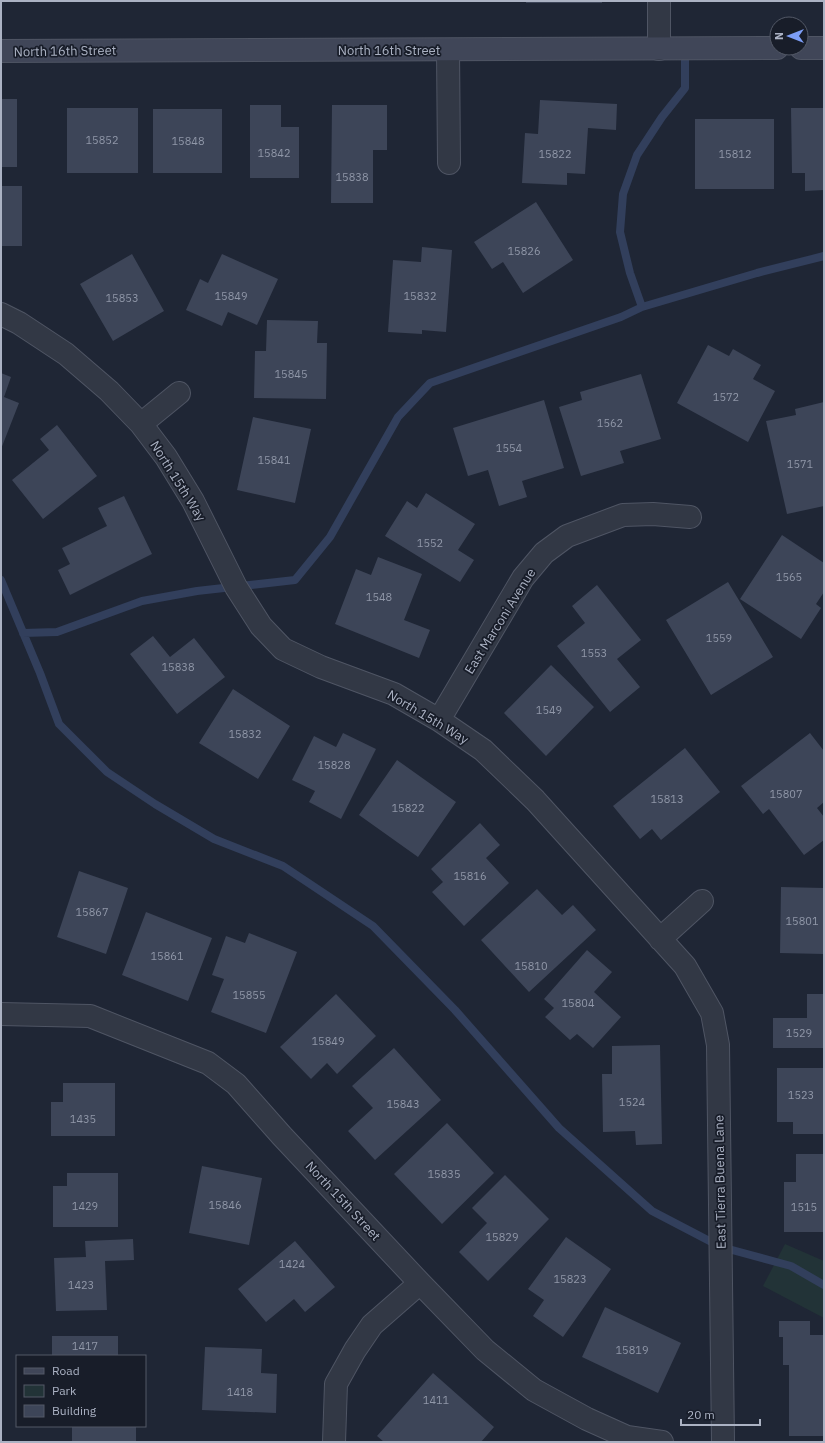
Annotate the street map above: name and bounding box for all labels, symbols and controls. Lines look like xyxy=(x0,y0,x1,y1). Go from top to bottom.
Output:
north arrow xyxy=(769,16,809,56)
text: N xyxy=(772,32,786,40)
street label: North 16th Street xyxy=(14,42,116,60)
street label: North 16th Street xyxy=(338,42,440,59)
house number: 15852 xyxy=(86,133,119,147)
house number: 15848 xyxy=(172,134,205,148)
house number: 15842 xyxy=(258,146,291,160)
house number: 15822 xyxy=(539,147,572,161)
house number: 15812 xyxy=(719,147,752,161)
house number: 15838 xyxy=(336,170,369,184)
house number: 15826 xyxy=(508,244,541,258)
house number: 15849 xyxy=(215,289,248,303)
house number: 15832 xyxy=(404,289,437,303)
house number: 15853 xyxy=(106,291,139,305)
house number: 15845 xyxy=(275,367,308,381)
house number: 1572 xyxy=(713,390,739,404)
house number: 1562 xyxy=(597,416,623,430)
street label: North 15th Way xyxy=(146,438,210,525)
house number: 1554 xyxy=(496,441,523,455)
house number: 15841 xyxy=(258,453,291,467)
house number: 1571 xyxy=(787,457,814,471)
house number: 1552 xyxy=(417,536,443,550)
street label: East Marconi Avenue xyxy=(461,565,539,677)
house number: 1565 xyxy=(776,570,802,584)
house number: 1548 xyxy=(366,590,392,604)
house number: 1559 xyxy=(706,631,732,645)
house number: 1553 xyxy=(581,646,607,660)
house number: 15838 xyxy=(162,660,195,674)
street label: North 15th Way xyxy=(384,686,472,748)
house number: 1549 xyxy=(536,703,562,717)
house number: 15832 xyxy=(229,727,262,741)
house number: 15828 xyxy=(318,758,351,772)
house number: 15807 xyxy=(770,787,803,801)
house number: 15813 xyxy=(651,792,684,806)
house number: 15822 xyxy=(392,801,425,815)
house number: 15816 xyxy=(454,869,487,883)
house number: 15867 xyxy=(76,905,109,919)
house number: 15801 xyxy=(786,914,819,928)
house number: 15861 xyxy=(151,949,184,963)
house number: 15810 xyxy=(515,959,548,973)
house number: 15855 xyxy=(233,988,266,1002)
house number: 15804 xyxy=(562,996,595,1010)
house number: 1529 xyxy=(786,1026,812,1040)
house number: 15849 xyxy=(312,1034,345,1048)
house number: 1523 xyxy=(788,1088,814,1102)
house number: 1524 xyxy=(619,1095,646,1109)
house number: 15843 xyxy=(387,1097,420,1111)
house number: 1435 xyxy=(70,1112,96,1126)
street label: East Tierra Buena Lane xyxy=(710,1115,730,1249)
street label: North 15th Street xyxy=(302,1158,384,1244)
house number: 15835 xyxy=(428,1167,461,1181)
house number: 15846 xyxy=(209,1198,242,1212)
house number: 1429 xyxy=(72,1199,98,1213)
house number: 1515 xyxy=(791,1200,817,1214)
house number: 15829 xyxy=(486,1230,519,1244)
house number: 1424 xyxy=(279,1257,306,1271)
house number: 15823 xyxy=(554,1272,587,1286)
house number: 1423 xyxy=(68,1278,94,1292)
house number: 1417 xyxy=(72,1339,98,1353)
house number: 15819 xyxy=(616,1343,649,1357)
legend xyxy=(16,1355,146,1427)
text: Road xyxy=(52,1363,80,1378)
text: Park xyxy=(52,1383,77,1398)
house number: 1418 xyxy=(227,1385,253,1399)
house number: 1411 xyxy=(423,1393,450,1407)
scale bar xyxy=(681,1401,760,1427)
text: Building xyxy=(52,1403,97,1418)
text: 20 m xyxy=(687,1407,715,1422)

